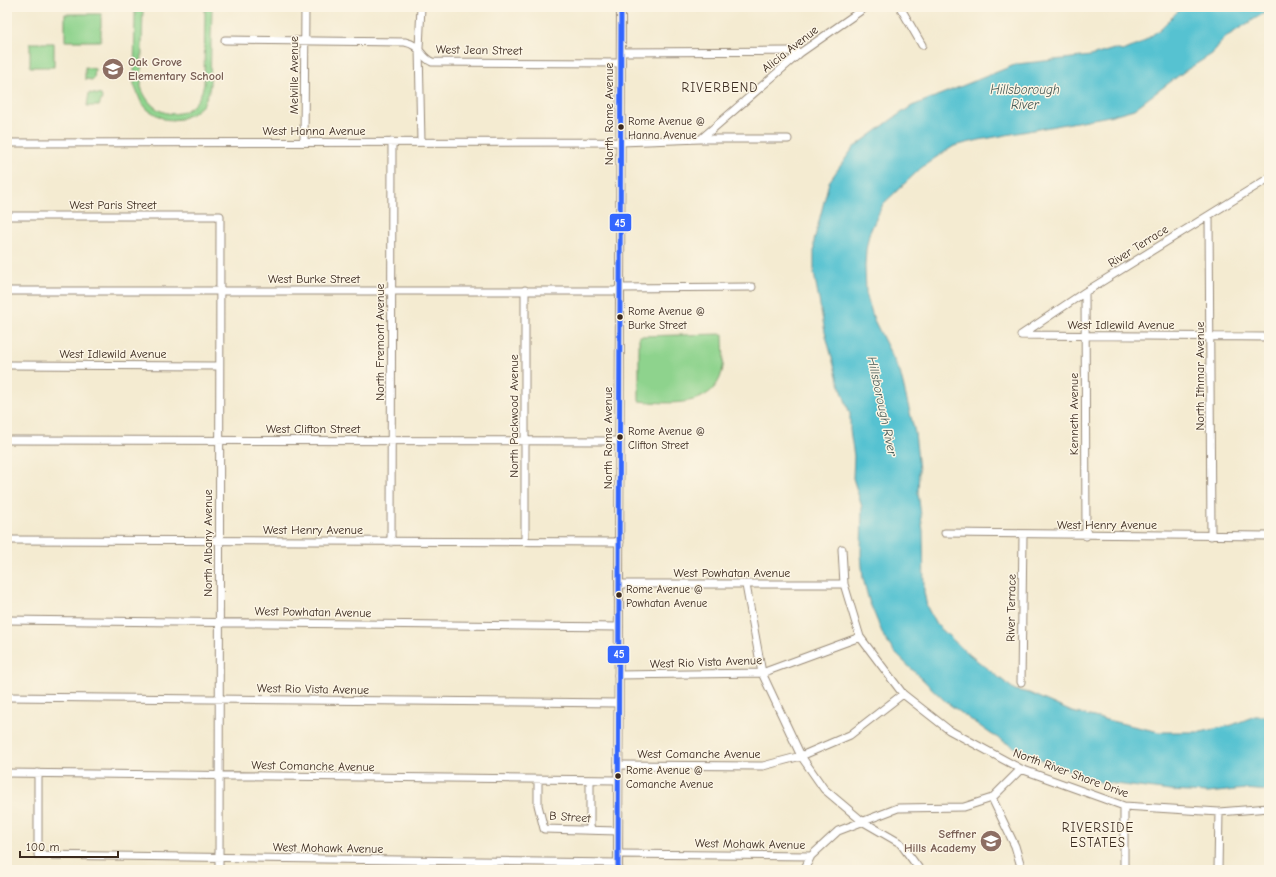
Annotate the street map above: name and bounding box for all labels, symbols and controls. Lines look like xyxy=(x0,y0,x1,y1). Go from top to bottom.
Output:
street label: Alicia Avenue xyxy=(759,23,821,75)
street label: Melville Avenue xyxy=(287,36,301,114)
street label: West Jean Street xyxy=(436,42,523,58)
place label: Oak Grove Elementary School xyxy=(128,55,224,83)
school or university icon: Oak Grove Elementary School xyxy=(100,56,126,82)
street label: North Rome Avenue xyxy=(602,63,616,165)
district label: RIVERBEND xyxy=(681,80,759,95)
water label: Hillsborough River xyxy=(990,82,1060,112)
place label: Rome Avenue @ Hanna Avenue xyxy=(628,115,705,142)
marker: Rome Avenue @ Hanna Avenue xyxy=(616,122,626,132)
street label: West Hanna Avenue xyxy=(263,124,365,138)
street label: West Paris Street xyxy=(70,198,157,212)
line badge: 45 xyxy=(609,213,632,232)
text: 45 xyxy=(615,217,626,230)
street label: River Terrace xyxy=(1105,222,1171,270)
street label: West Burke Street xyxy=(268,272,361,286)
street label: North Fremont Avenue xyxy=(373,283,387,401)
place label: Rome Avenue @ Burke Street xyxy=(628,305,705,332)
marker: Rome Avenue @ Burke Street xyxy=(615,312,625,322)
street label: West Idlewild Avenue xyxy=(1067,318,1175,332)
street label: North Ithmar Avenue xyxy=(1193,322,1207,430)
street label: West Idlewild Avenue xyxy=(59,347,167,361)
street label: North Packwood Avenue xyxy=(507,354,521,478)
water label: Hillsborough River xyxy=(865,355,901,458)
street label: Kenneth Avenue xyxy=(1067,373,1081,455)
street label: North Rome Avenue xyxy=(601,387,615,489)
street label: West Clifton Street xyxy=(266,422,361,436)
place label: Rome Avenue @ Clifton Street xyxy=(628,425,705,452)
marker: Rome Avenue @ Clifton Street xyxy=(615,432,625,442)
street label: North Albany Avenue xyxy=(201,489,215,597)
street label: West Henry Avenue xyxy=(1057,518,1157,532)
street label: West Henry Avenue xyxy=(263,523,363,537)
street label: West Powhatan Avenue xyxy=(674,566,790,580)
street label: River Terrace xyxy=(1003,574,1019,642)
place label: Rome Avenue @ Powhatan Avenue xyxy=(626,583,708,610)
marker: Rome Avenue @ Powhatan Avenue xyxy=(614,590,624,600)
street label: West Powhatan Avenue xyxy=(255,604,371,620)
line badge: 45 xyxy=(607,645,630,664)
text: 45 xyxy=(614,648,625,661)
street label: West Rio Vista Avenue xyxy=(650,653,762,671)
street label: West Rio Vista Avenue xyxy=(257,681,369,697)
street label: North River Shore Drive xyxy=(1011,746,1131,800)
street label: West Comanche Avenue xyxy=(637,747,761,761)
street label: West Comanche Avenue xyxy=(251,758,375,774)
place label: Rome Avenue @ Comanche Avenue xyxy=(626,764,714,791)
marker: Rome Avenue @ Comanche Avenue xyxy=(613,771,623,781)
street label: B Street xyxy=(549,809,592,825)
district label: RIVERSIDE ESTATES xyxy=(1062,820,1134,850)
place label: Seffner Hills Academy xyxy=(904,827,976,855)
school or university icon: Seffner Hills Academy xyxy=(978,828,1004,854)
scale bar xyxy=(20,833,118,859)
street label: West Mohawk Avenue xyxy=(695,836,805,852)
text: 100 m xyxy=(26,840,59,854)
street label: West Mohawk Avenue xyxy=(273,840,383,856)

